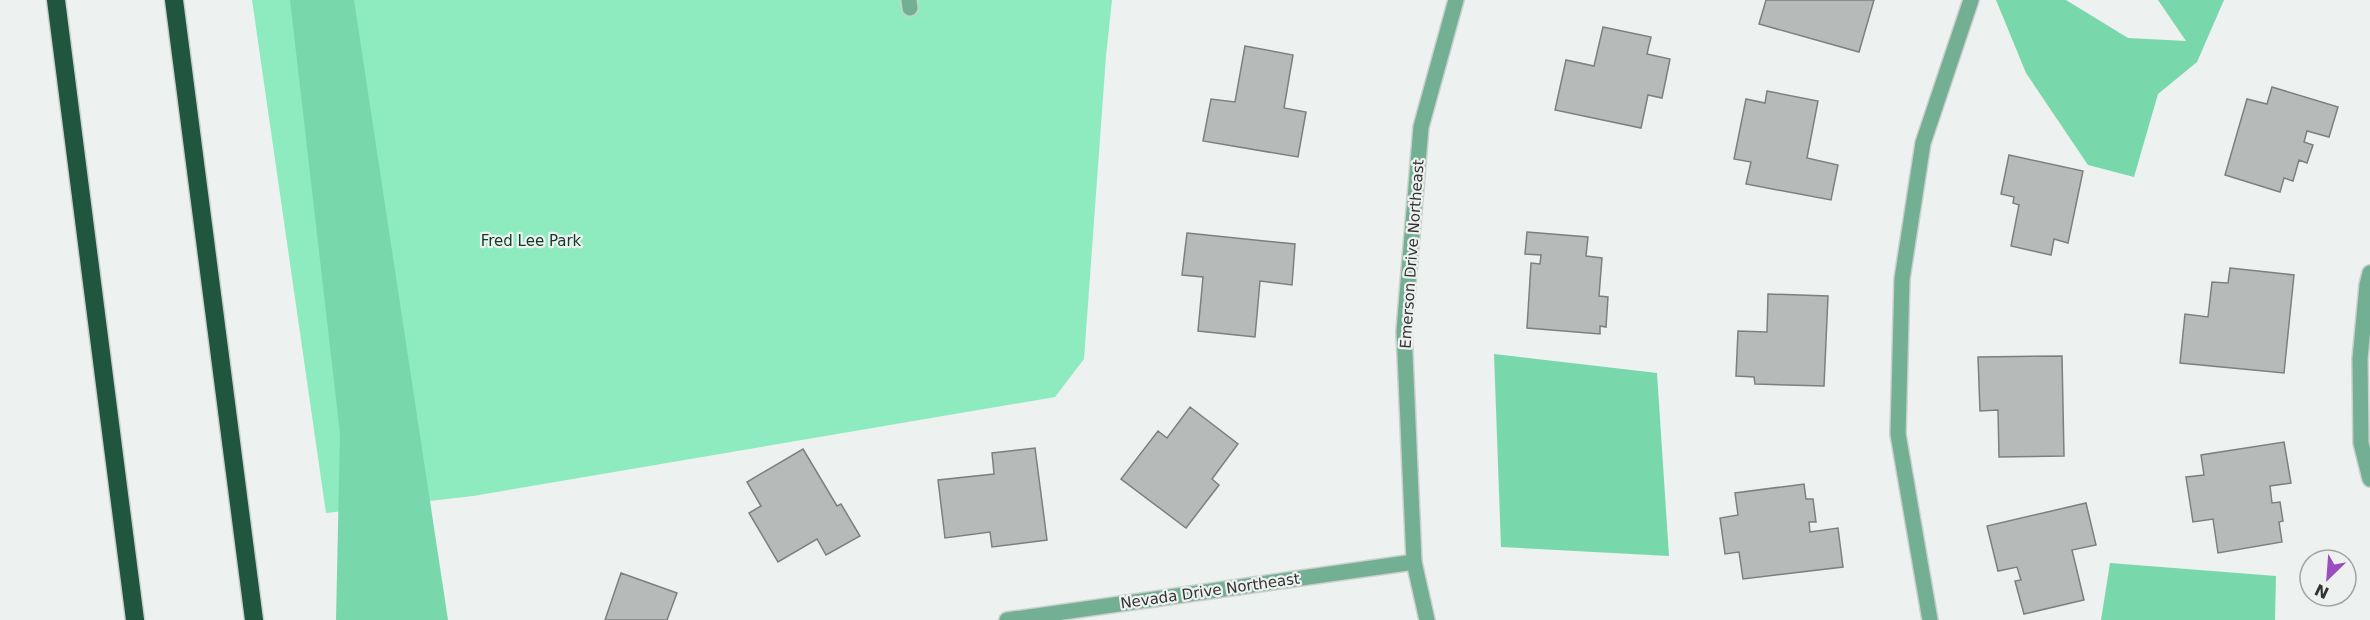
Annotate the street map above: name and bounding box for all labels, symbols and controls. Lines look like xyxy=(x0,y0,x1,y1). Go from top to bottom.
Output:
street label: Emerson Drive Northeast xyxy=(1396,159,1428,349)
park label: Fred Lee Park xyxy=(481,232,582,250)
north arrow xyxy=(2298,548,2358,608)
street label: Nevada Drive Northeast xyxy=(1119,569,1301,612)
text: N xyxy=(2312,580,2332,603)

